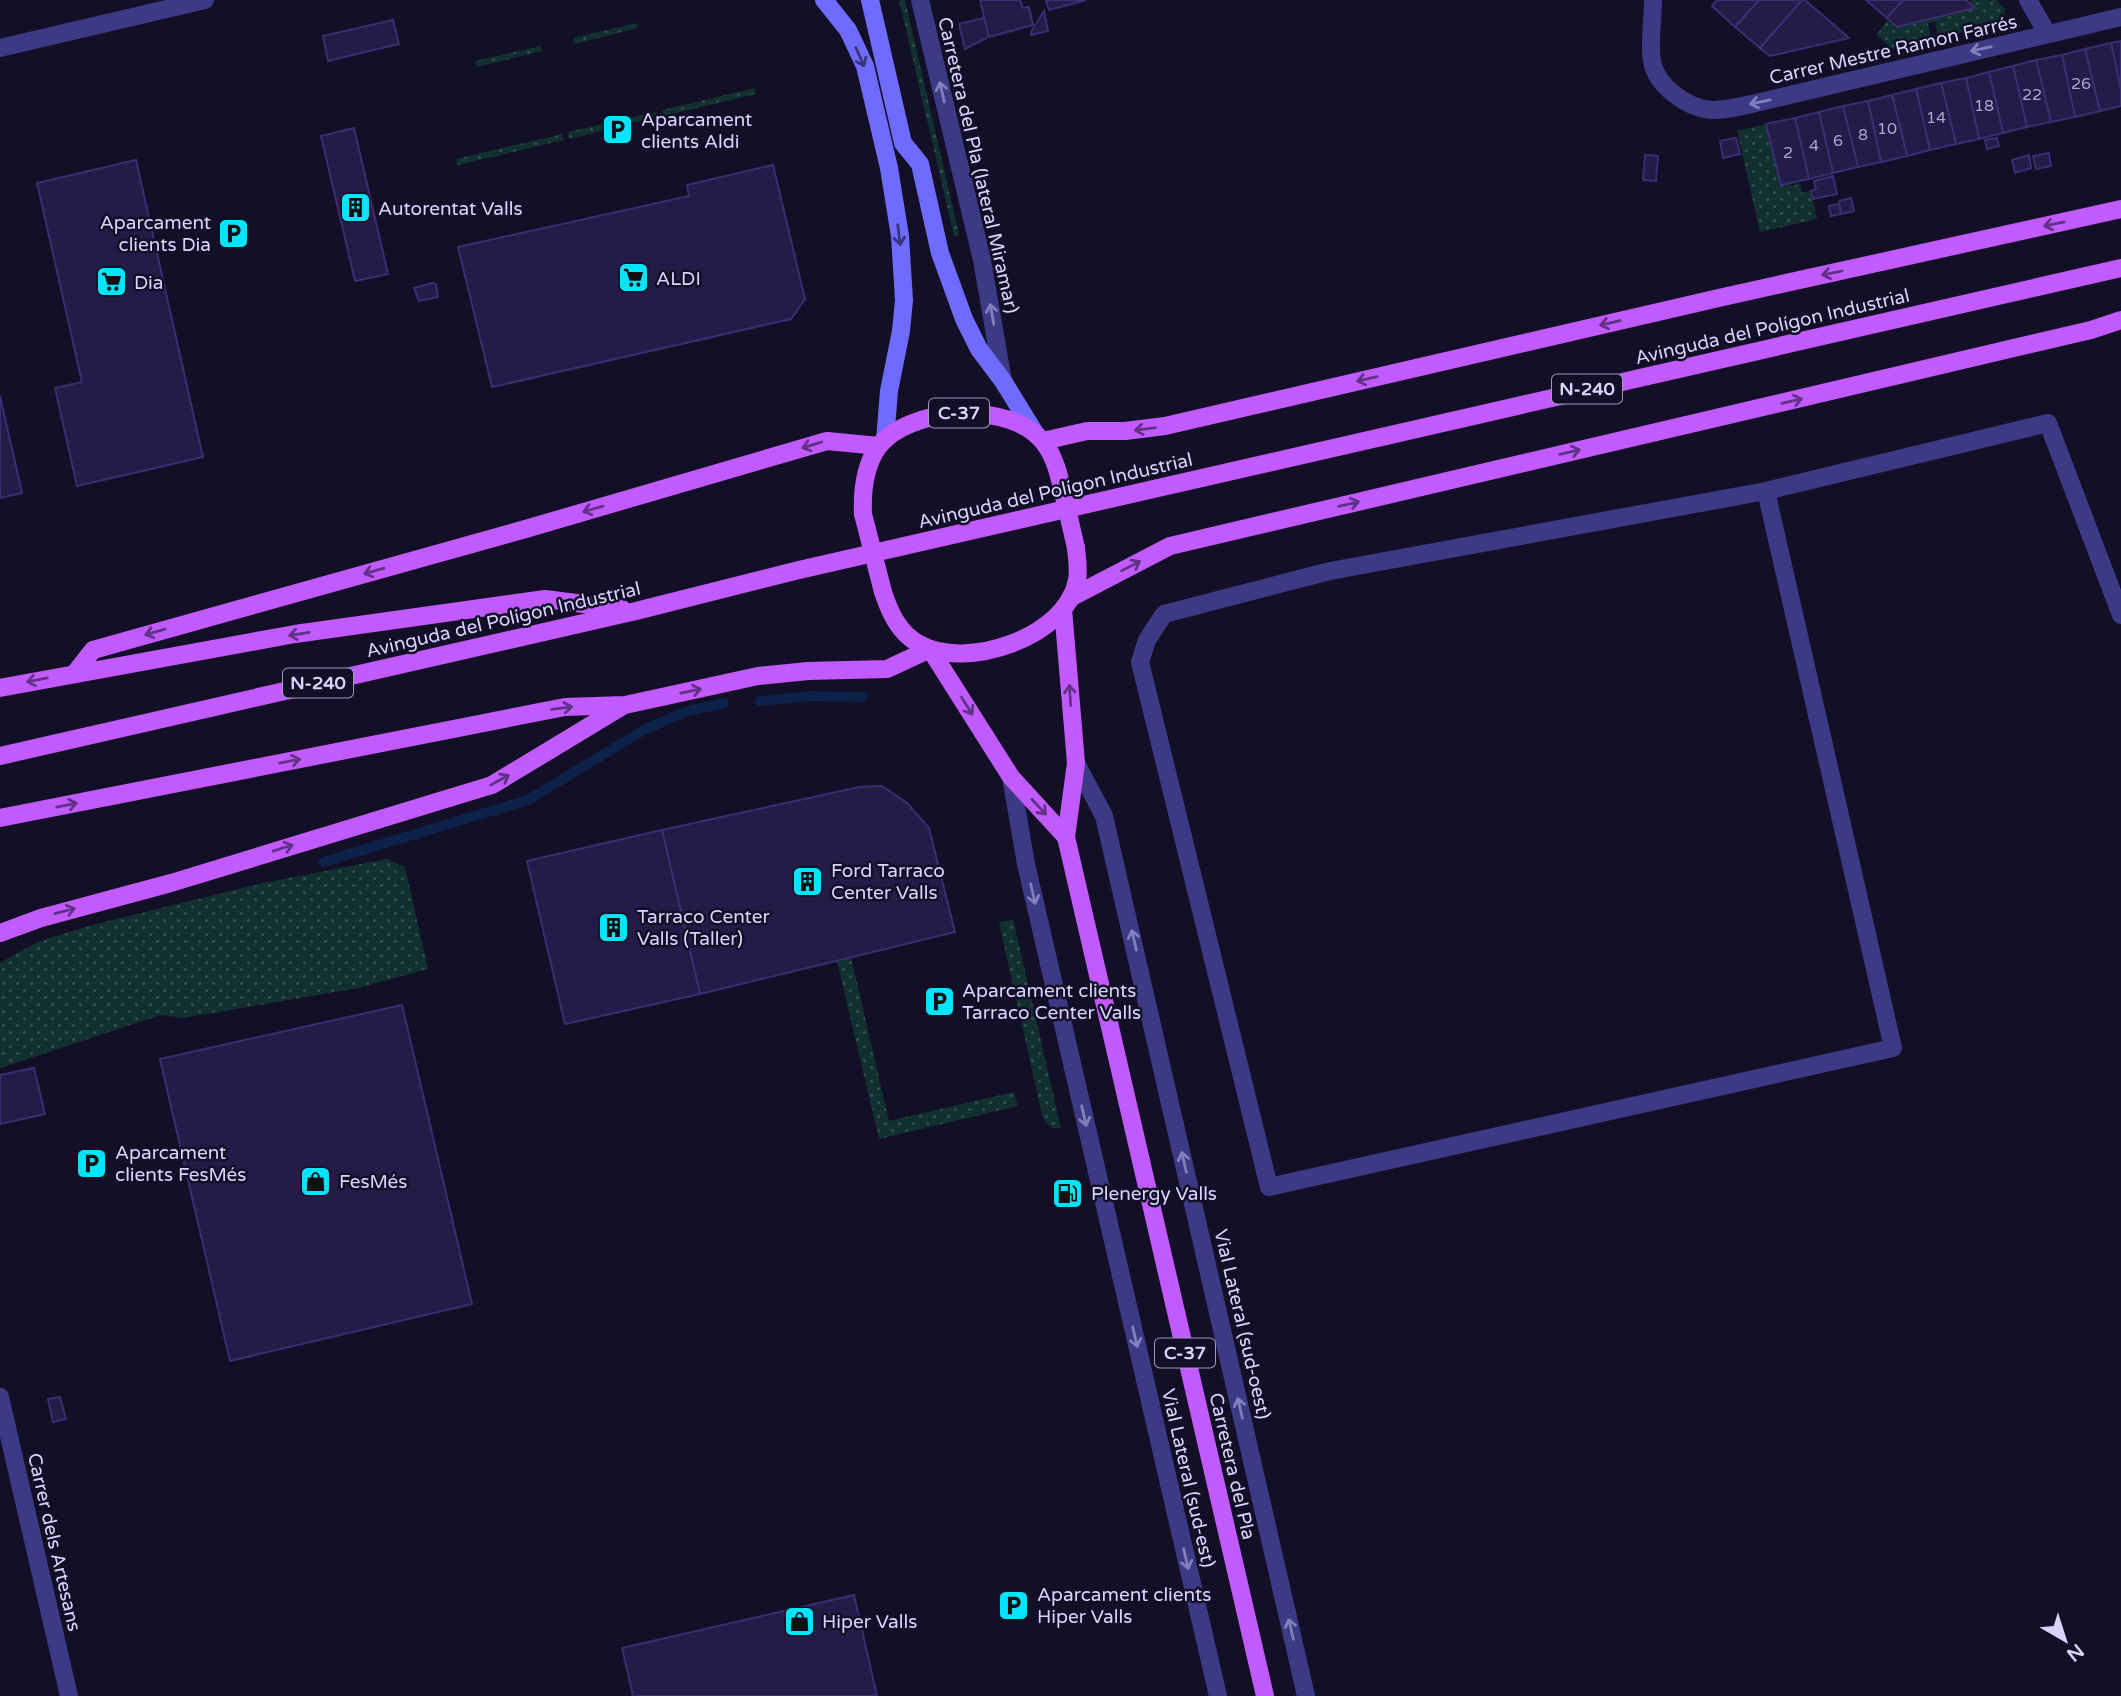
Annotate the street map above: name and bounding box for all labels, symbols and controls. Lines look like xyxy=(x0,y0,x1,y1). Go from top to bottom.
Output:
street label: Carrer Mestre Ramon Farrés xyxy=(1767,11,2019,89)
street label: Carretera del Pla (lateral Miramar) xyxy=(933,15,1023,316)
one-way arrow xyxy=(1970,43,1993,56)
one-way arrow xyxy=(854,46,867,67)
house number: 26 xyxy=(2071,74,2091,94)
one-way arrow xyxy=(934,81,948,104)
house number: 22 xyxy=(2022,85,2042,105)
one-way arrow xyxy=(1749,96,1772,109)
house number: 18 xyxy=(1974,96,1994,116)
house number: 14 xyxy=(1926,108,1946,128)
place label: Aparcament clients Aldi xyxy=(641,109,752,153)
parking icon: Aparcament clients Aldi xyxy=(601,113,635,147)
house number: 10 xyxy=(1877,119,1897,139)
house number: 8 xyxy=(1858,125,1868,145)
house number: 6 xyxy=(1833,131,1843,151)
house number: 4 xyxy=(1809,136,1819,156)
house number: 2 xyxy=(1783,143,1793,163)
building icon: Autorentat Valls xyxy=(338,191,372,225)
place label: Autorentat Valls xyxy=(378,198,523,220)
place label: Aparcament clients Dia xyxy=(100,212,211,256)
parking icon: Aparcament clients Dia xyxy=(217,216,251,250)
one-way arrow xyxy=(2043,217,2066,231)
one-way arrow xyxy=(893,223,906,246)
supermarket icon: ALDI xyxy=(616,261,650,295)
supermarket icon: Dia xyxy=(94,265,128,299)
one-way arrow xyxy=(1821,266,1844,280)
place label: ALDI xyxy=(656,268,701,290)
place label: Dia xyxy=(134,272,164,294)
street label: Avinguda del Polígon Industrial xyxy=(1633,285,1912,369)
one-way arrow xyxy=(984,303,998,326)
one-way arrow xyxy=(1599,317,1622,330)
one-way arrow xyxy=(1356,372,1379,386)
road number: N-240 xyxy=(1552,374,1622,404)
one-way arrow xyxy=(1780,394,1803,407)
road number: C-37 xyxy=(929,398,989,428)
one-way arrow xyxy=(1135,422,1157,435)
one-way arrow xyxy=(801,440,823,453)
one-way arrow xyxy=(1558,445,1581,458)
street label: Avinguda del Polígon Industrial xyxy=(916,449,1195,533)
one-way arrow xyxy=(1337,496,1359,509)
one-way arrow xyxy=(583,504,605,517)
one-way arrow xyxy=(1120,559,1141,573)
one-way arrow xyxy=(364,565,386,578)
street label: Avinguda del Polígon Industrial xyxy=(364,578,643,662)
one-way arrow xyxy=(144,626,166,639)
one-way arrow xyxy=(288,628,311,641)
road number: N-240 xyxy=(283,668,353,698)
one-way arrow xyxy=(26,674,49,688)
one-way arrow xyxy=(679,683,702,697)
one-way arrow xyxy=(1063,685,1076,707)
one-way arrow xyxy=(960,696,974,716)
one-way arrow xyxy=(550,702,572,715)
one-way arrow xyxy=(278,753,301,767)
one-way arrow xyxy=(489,773,509,787)
one-way arrow xyxy=(55,797,78,811)
one-way arrow xyxy=(1031,798,1047,816)
one-way arrow xyxy=(272,841,294,854)
place label: Ford Tarraco Center Valls xyxy=(831,860,945,904)
building icon: Ford Tarraco Center Valls xyxy=(791,864,825,898)
one-way arrow xyxy=(1027,882,1040,905)
one-way arrow xyxy=(53,904,75,917)
place label: Tarraco Center Valls (Taller) xyxy=(637,906,770,950)
building icon: Tarraco Center Valls (Taller) xyxy=(597,910,631,944)
one-way arrow xyxy=(1126,929,1140,952)
place label: Aparcament clients Tarraco Center Valls xyxy=(962,980,1141,1024)
parking icon: Aparcament clients Tarraco Center Valls xyxy=(922,984,956,1018)
one-way arrow xyxy=(1078,1104,1091,1127)
place label: Aparcament clients FesMés xyxy=(115,1142,246,1186)
parking icon: Aparcament clients FesMés xyxy=(75,1146,109,1180)
one-way arrow xyxy=(1177,1151,1190,1174)
shop icon: FesMés xyxy=(299,1164,333,1198)
place label: FesMés xyxy=(339,1171,407,1193)
fuel station icon: Plenergy Valls xyxy=(1051,1176,1085,1210)
place label: Plenergy Valls xyxy=(1091,1183,1217,1205)
street label: Vial Lateral (sud-oest) xyxy=(1209,1227,1275,1421)
one-way arrow xyxy=(1129,1326,1142,1348)
road number: C-37 xyxy=(1155,1338,1215,1368)
street label: Vial Lateral (sud-est) xyxy=(1157,1387,1219,1570)
street label: Carretera del Pla xyxy=(1204,1391,1260,1542)
one-way arrow xyxy=(1233,1397,1246,1420)
street label: Carrer dels Artesans xyxy=(23,1451,85,1634)
one-way arrow xyxy=(1180,1547,1193,1570)
place label: Aparcament clients Hiper Valls xyxy=(1037,1584,1211,1628)
parking icon: Aparcament clients Hiper Valls xyxy=(997,1588,1031,1622)
shop icon: Hiper Valls xyxy=(782,1604,816,1638)
north arrow xyxy=(2030,1605,2100,1675)
place label: Hiper Valls xyxy=(822,1611,917,1633)
one-way arrow xyxy=(1283,1619,1296,1641)
text: N xyxy=(2062,1639,2088,1666)

